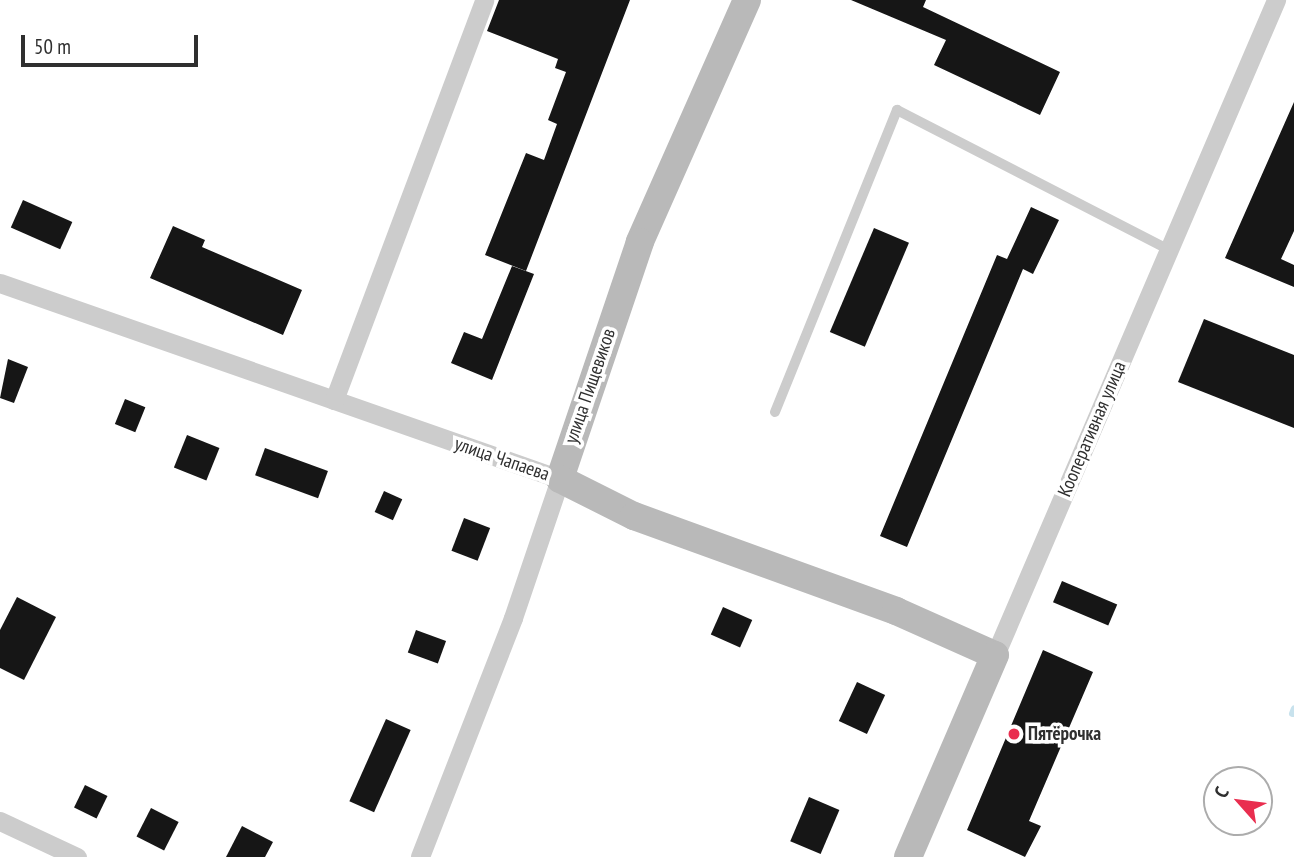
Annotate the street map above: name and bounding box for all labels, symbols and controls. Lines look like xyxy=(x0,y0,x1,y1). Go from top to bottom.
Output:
scale bar xyxy=(24,21,201,65)
text: 50 m xyxy=(34,33,71,60)
street label: улица Пищевиков xyxy=(560,326,620,446)
street label: Кооперативная улица xyxy=(1053,358,1131,500)
street label: улица Чапаева xyxy=(452,432,552,486)
place label: Пятёрочка xyxy=(1028,723,1101,745)
marker: Пятёрочка xyxy=(1006,726,1022,742)
north arrow xyxy=(1203,766,1273,836)
text: С xyxy=(1209,783,1234,802)

